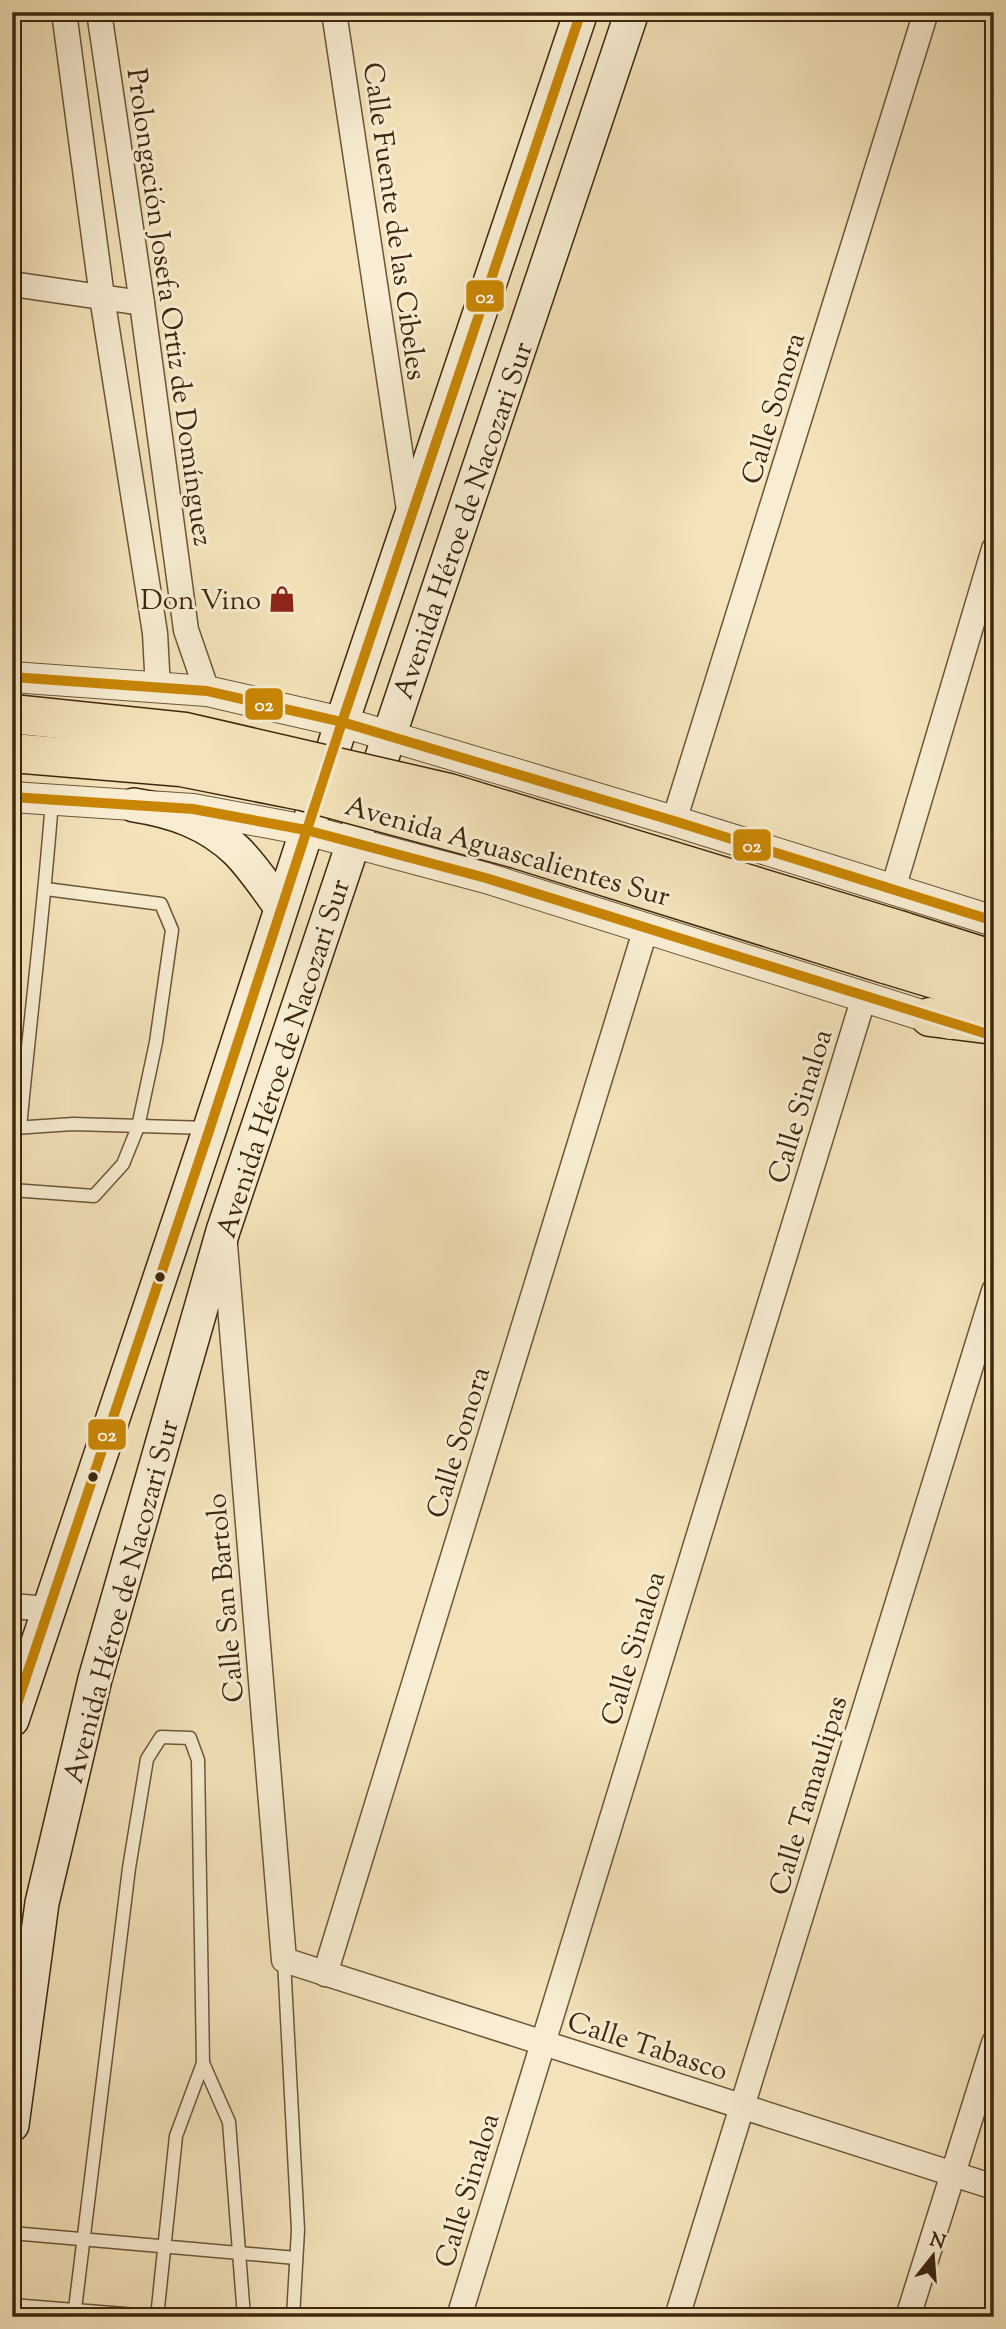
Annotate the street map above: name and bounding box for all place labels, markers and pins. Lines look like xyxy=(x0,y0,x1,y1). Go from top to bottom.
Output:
place label: Don Vino xyxy=(141,582,261,622)
shop icon: Don Vino xyxy=(267,584,297,614)
unlabelled marker xyxy=(153,1270,167,1284)
unlabelled marker xyxy=(86,1470,100,1484)

